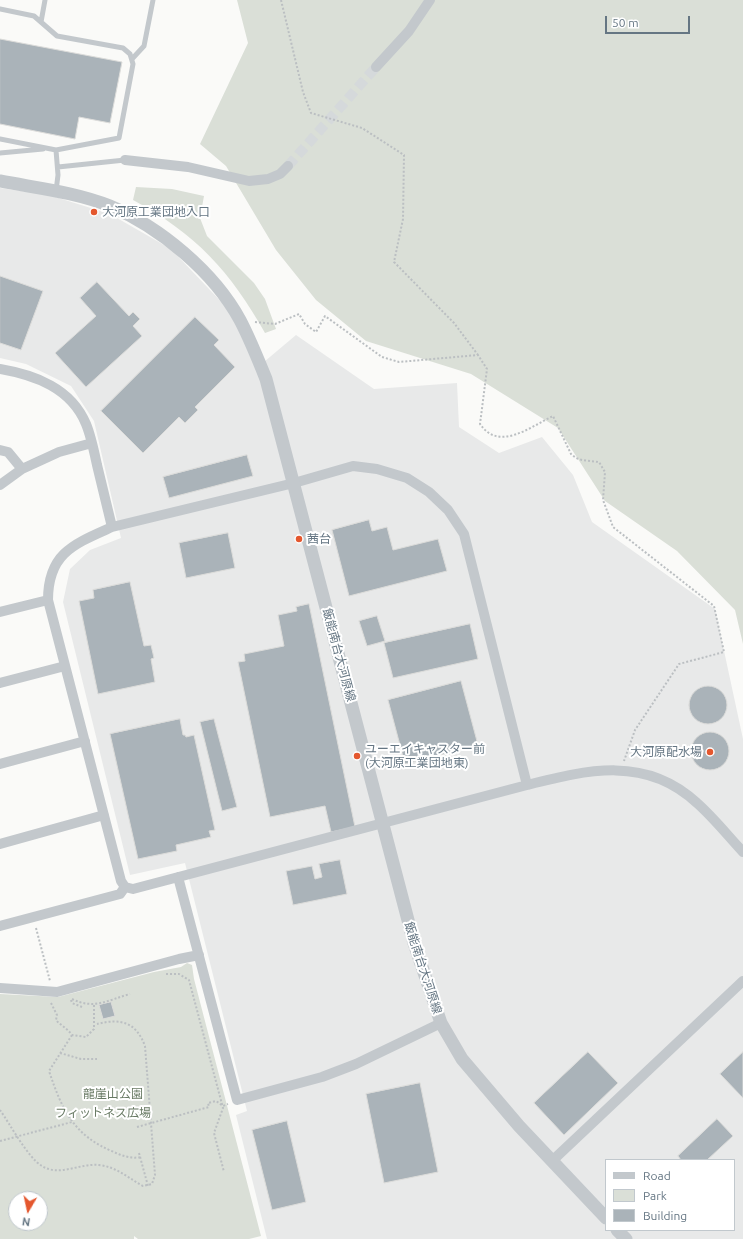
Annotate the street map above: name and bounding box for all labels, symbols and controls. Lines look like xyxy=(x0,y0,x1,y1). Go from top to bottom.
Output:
scale bar xyxy=(607,8,692,34)
text: 50 m xyxy=(612,16,639,29)
place label: 大河原工業団地入口 xyxy=(102,205,210,219)
marker: 大河原工業団地入口 xyxy=(89,207,99,217)
place label: 茜台 xyxy=(307,532,331,546)
marker: 茜台 xyxy=(294,534,304,544)
street label: 飯能南台大河原線 xyxy=(320,607,358,703)
place label: ユーエイキャスター前 (大河原工業団地東) xyxy=(365,742,485,770)
place label: 大河原配水場 xyxy=(630,745,702,759)
marker: 大河原配水場 xyxy=(705,747,715,757)
marker: ユーエイキャスター前 (大河原工業団地東) xyxy=(352,751,362,761)
street label: 飯能南台大河原線 xyxy=(401,920,445,1016)
park label: 龍崖山公園 xyxy=(83,1087,143,1101)
park label: フィットネス広場 xyxy=(55,1106,151,1120)
legend xyxy=(605,1159,735,1231)
text: Road xyxy=(643,1169,671,1182)
text: Park xyxy=(643,1189,667,1202)
north arrow xyxy=(8,1191,48,1231)
text: Building xyxy=(643,1209,687,1222)
text: N xyxy=(21,1215,31,1228)

